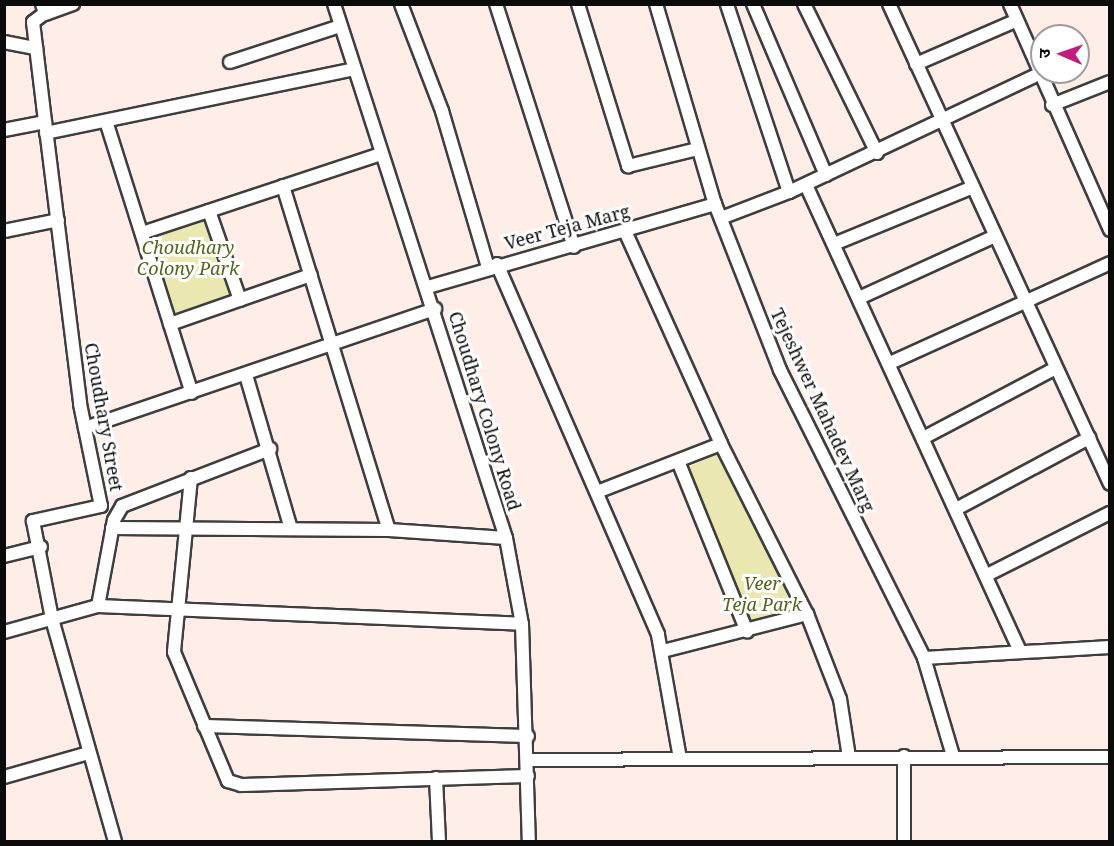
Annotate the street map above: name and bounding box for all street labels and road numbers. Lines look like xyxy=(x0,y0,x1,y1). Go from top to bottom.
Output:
street label: Veer Teja Marg xyxy=(502,200,632,254)
street label: Tejeshwer Mahadev Marg xyxy=(766,305,880,515)
street label: Choudhary Colony Road xyxy=(444,309,526,513)
street label: Choudhary Street xyxy=(80,341,128,493)

